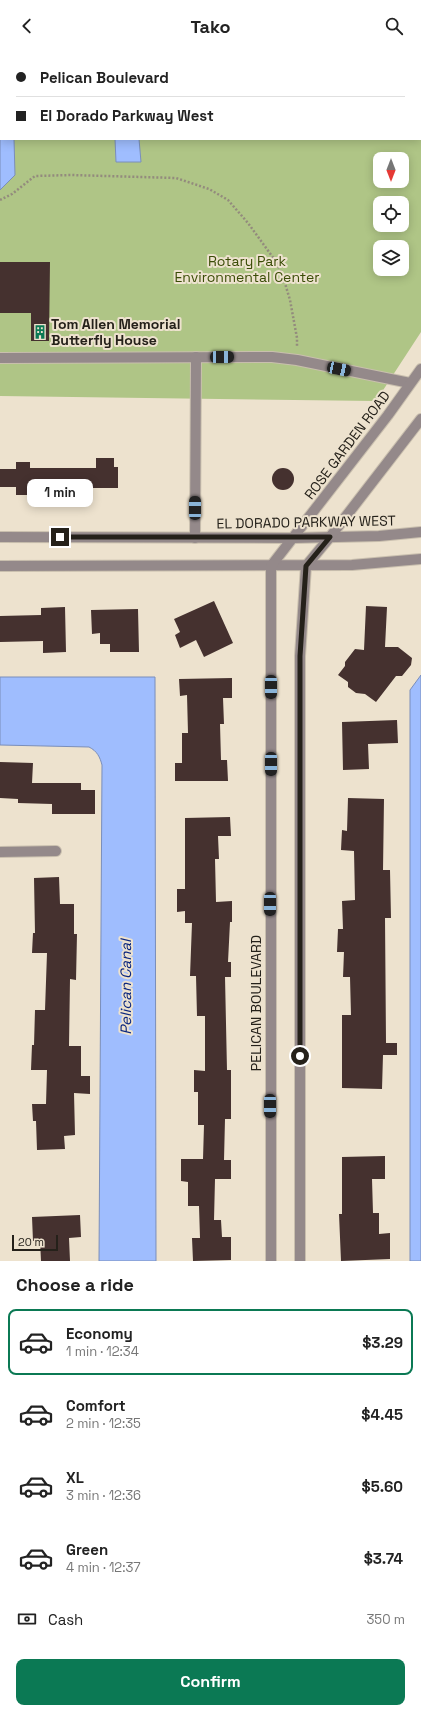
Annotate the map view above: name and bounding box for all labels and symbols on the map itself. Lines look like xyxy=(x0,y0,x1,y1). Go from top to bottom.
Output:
north arrow xyxy=(373,152,409,188)
park label: Rotary Park Environmental Center xyxy=(174,252,320,286)
place label: Tom Allen Memorial Butterfly House xyxy=(51,315,180,349)
building icon: Tom Allen Memorial Butterfly House xyxy=(32,324,48,340)
car xyxy=(210,351,234,363)
car xyxy=(326,361,352,377)
street label: ROSE GARDEN ROAD xyxy=(300,387,394,503)
callout: 1 min xyxy=(27,479,93,507)
car xyxy=(189,496,201,520)
street label: EL DORADO PARKWAY WEST xyxy=(216,511,396,533)
route end xyxy=(51,528,69,546)
car xyxy=(265,675,277,699)
car xyxy=(265,752,277,776)
car xyxy=(264,892,276,916)
street label: PELICAN BOULEVARD xyxy=(247,935,265,1071)
water label: Pelican Canal xyxy=(116,937,135,1035)
route start xyxy=(291,1047,309,1065)
car xyxy=(264,1094,276,1118)
scale bar xyxy=(12,1233,58,1252)

